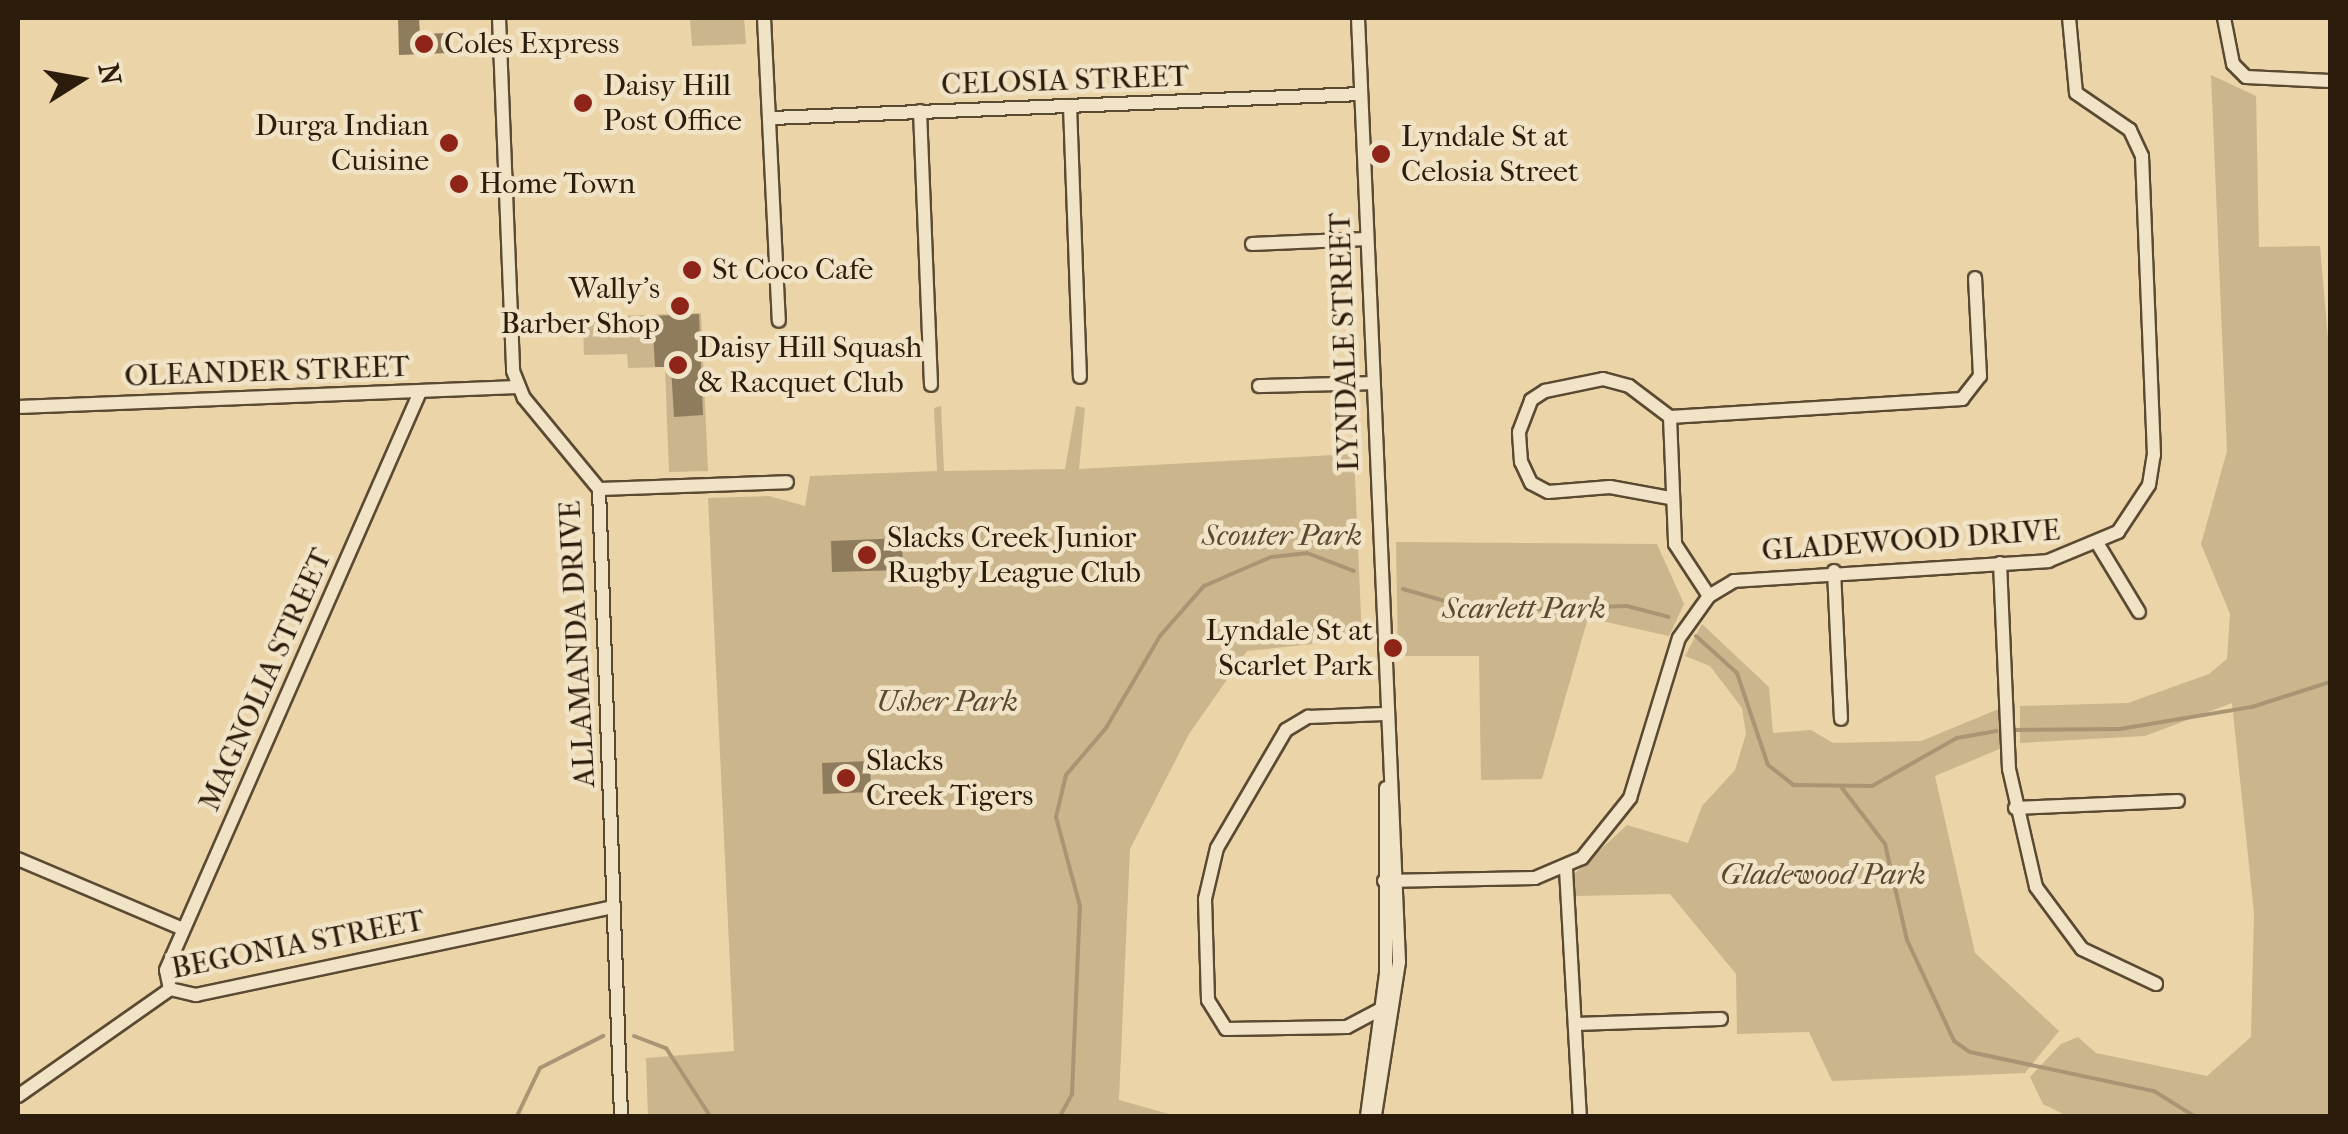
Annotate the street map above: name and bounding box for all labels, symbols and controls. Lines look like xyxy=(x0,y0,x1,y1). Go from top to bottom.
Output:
place label: Coles Express xyxy=(444,26,619,62)
north arrow xyxy=(30,30,130,130)
marker: Coles Express xyxy=(413,33,435,55)
street label: CELOSIA STREET xyxy=(941,59,1189,103)
text: N xyxy=(92,61,128,88)
place label: Daisy Hill Post Office xyxy=(603,68,742,138)
marker: Daisy Hill Post Office xyxy=(572,92,594,114)
place label: Durga Indian Cuisine xyxy=(255,108,429,178)
place label: Lyndale St at Celosia Street xyxy=(1401,119,1579,190)
marker: Durga Indian Cuisine xyxy=(438,132,460,154)
marker: Lyndale St at Celosia Street xyxy=(1370,143,1392,165)
place label: Home Town xyxy=(479,166,635,202)
marker: Home Town xyxy=(448,173,470,195)
street label: LYNDALE STREET xyxy=(1322,212,1368,472)
place label: St Coco Cafe xyxy=(712,252,873,288)
marker: St Coco Cafe xyxy=(681,259,703,281)
place label: Wally's Barber Shop xyxy=(500,271,660,342)
marker: Wally's Barber Shop xyxy=(669,295,691,317)
place label: Daisy Hill Squash & Racquet Club xyxy=(698,330,922,400)
street label: OLEANDER STREET xyxy=(124,349,410,395)
marker: Daisy Hill Squash & Racquet Club xyxy=(667,354,689,376)
street label: ALLAMANDA DRIVE xyxy=(553,500,603,788)
street label: GLADEWOOD DRIVE xyxy=(1761,513,2061,569)
park label: Scouter Park xyxy=(1202,518,1362,554)
place label: Slacks Creek Junior Rugby League Club xyxy=(887,520,1141,590)
street label: MAGNOLIA STREET xyxy=(192,543,340,817)
marker: Slacks Creek Junior Rugby League Club xyxy=(856,544,878,566)
park label: Scarlett Park xyxy=(1442,591,1606,627)
place label: Lyndale St at Scarlet Park xyxy=(1206,613,1373,684)
marker: Lyndale St at Scarlet Park xyxy=(1382,637,1404,659)
park label: Usher Park xyxy=(876,684,1018,720)
place label: Slacks Creek Tigers xyxy=(866,743,1033,814)
marker: Slacks Creek Tigers xyxy=(835,767,857,789)
park label: Gladewood Park xyxy=(1720,857,1926,893)
street label: BEGONIA STREET xyxy=(168,903,428,987)

